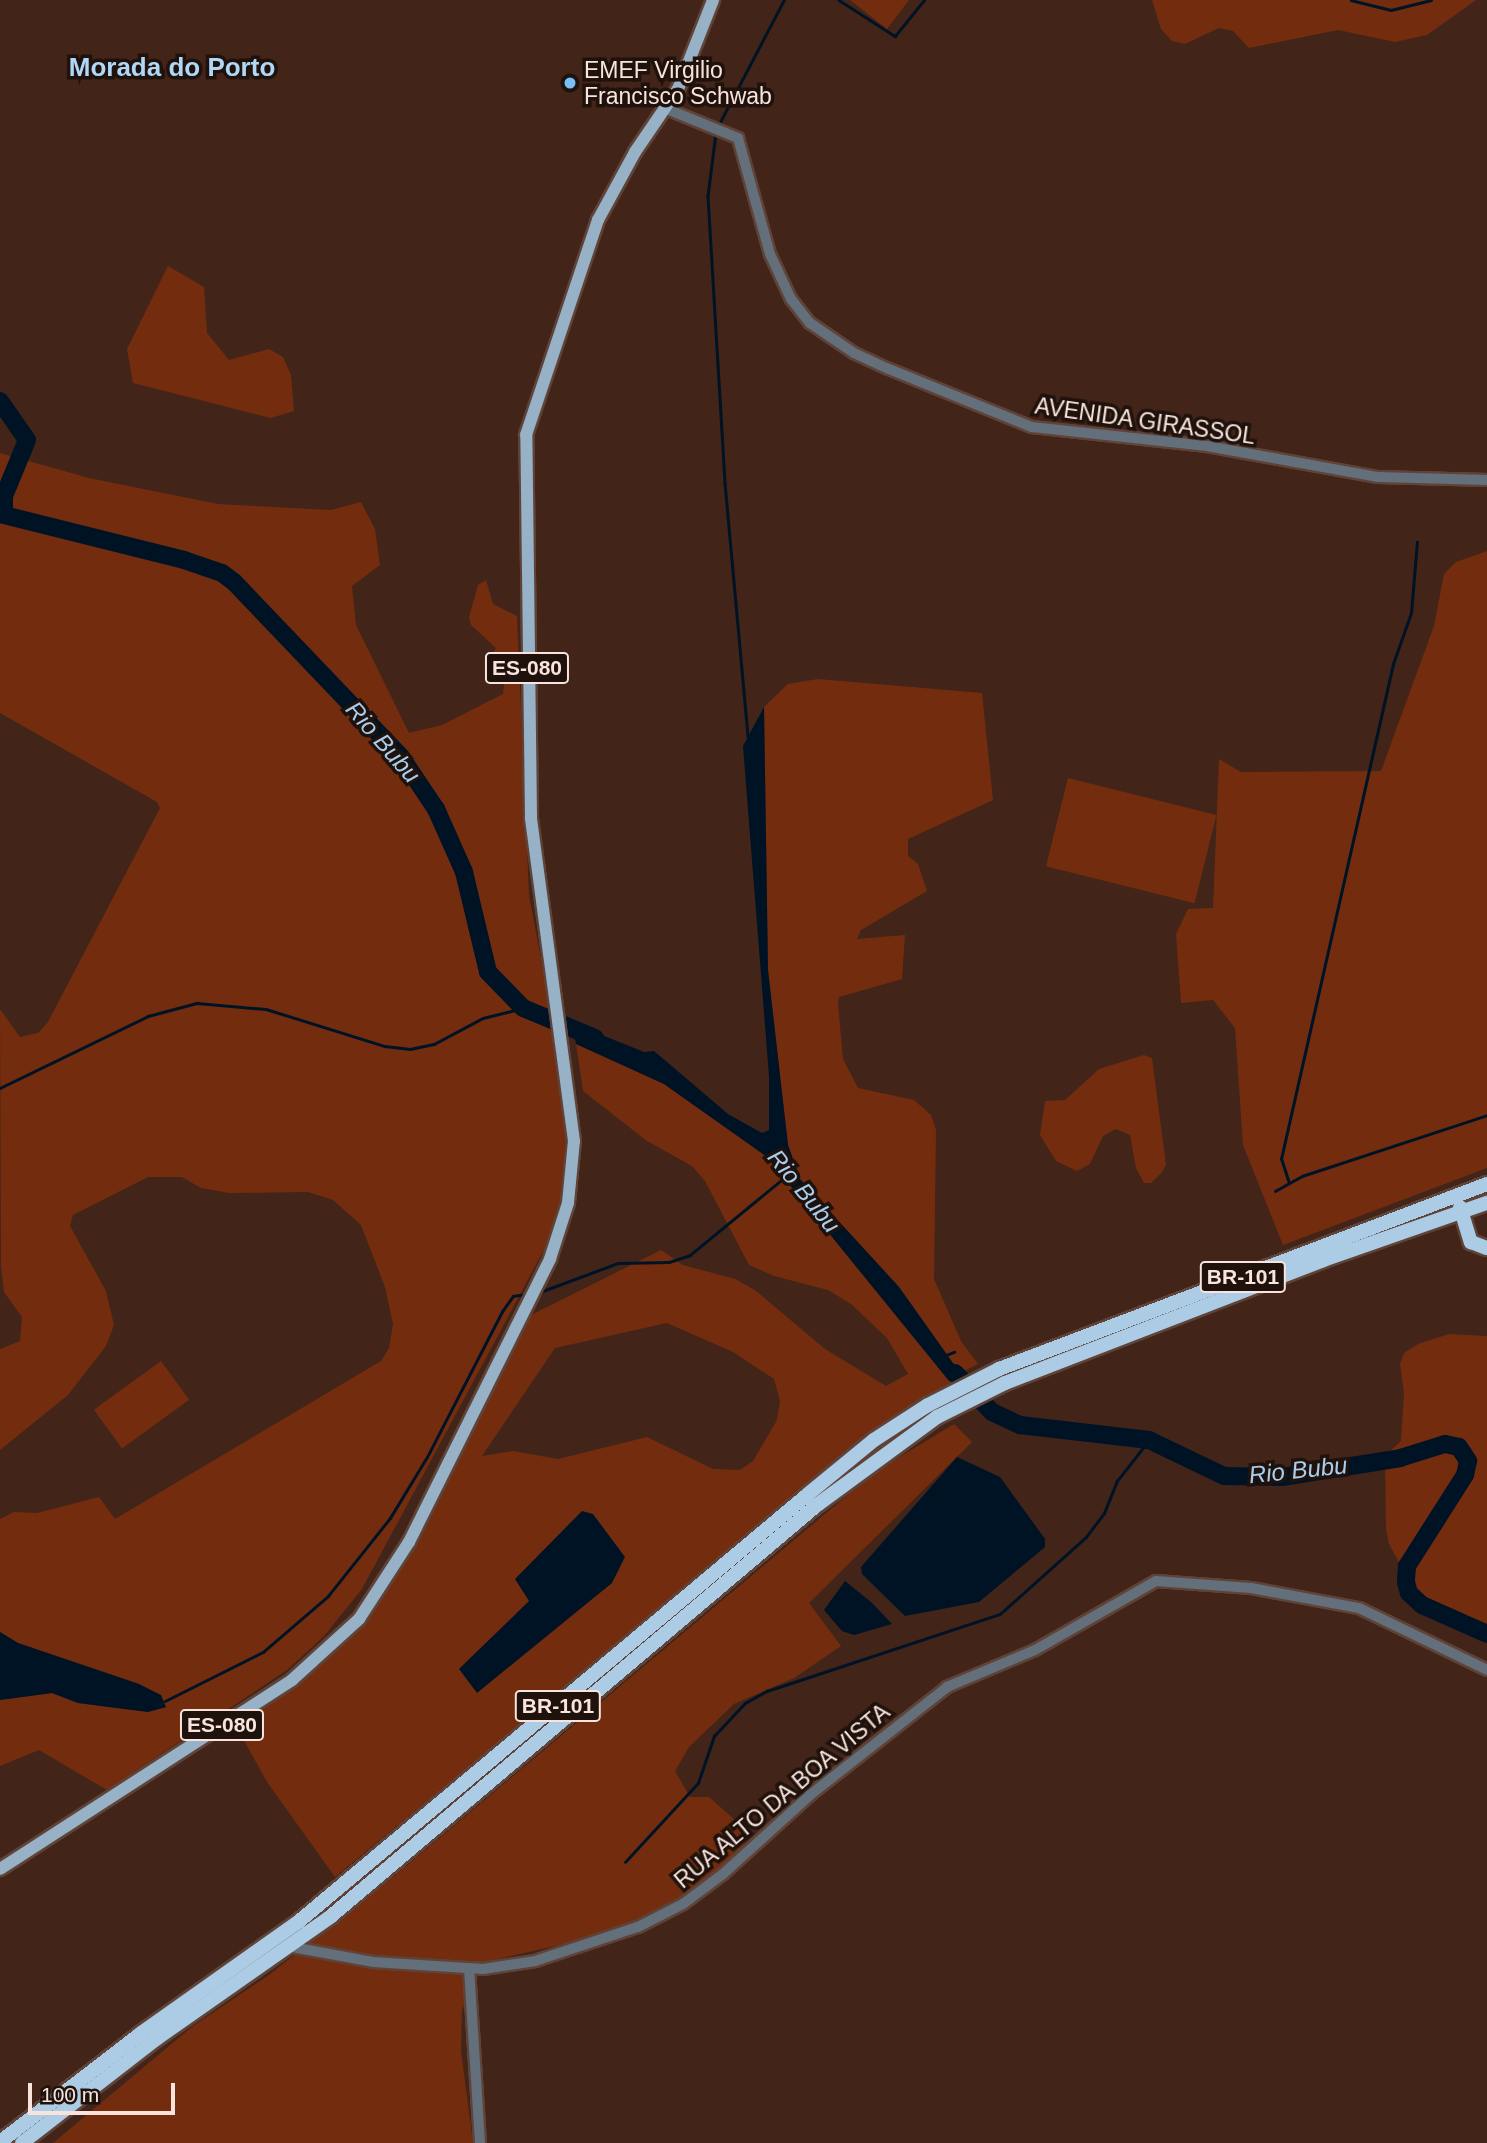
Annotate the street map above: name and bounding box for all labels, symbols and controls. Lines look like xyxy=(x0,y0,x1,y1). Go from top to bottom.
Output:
district label: Morada do Porto xyxy=(69,52,275,84)
place label: EMEF Virgilio Francisco Schwab xyxy=(584,56,772,110)
marker: EMEF Virgilio Francisco Schwab xyxy=(562,75,578,91)
street label: AVENIDA GIRASSOL xyxy=(1033,392,1257,450)
road number: ES-080 xyxy=(483,650,571,686)
water label: Rio Bubu xyxy=(340,695,426,789)
water label: Rio Bubu xyxy=(762,1144,846,1238)
road number: BR-101 xyxy=(1199,1260,1287,1294)
water label: Rio Bubu xyxy=(1247,1451,1349,1489)
road number: BR-101 xyxy=(514,1688,602,1724)
street label: RUA ALTO DA BOA VISTA xyxy=(667,1696,897,1896)
road number: ES-080 xyxy=(178,1708,266,1742)
scale bar xyxy=(32,2070,178,2114)
text: 100 m xyxy=(41,2083,99,2106)

